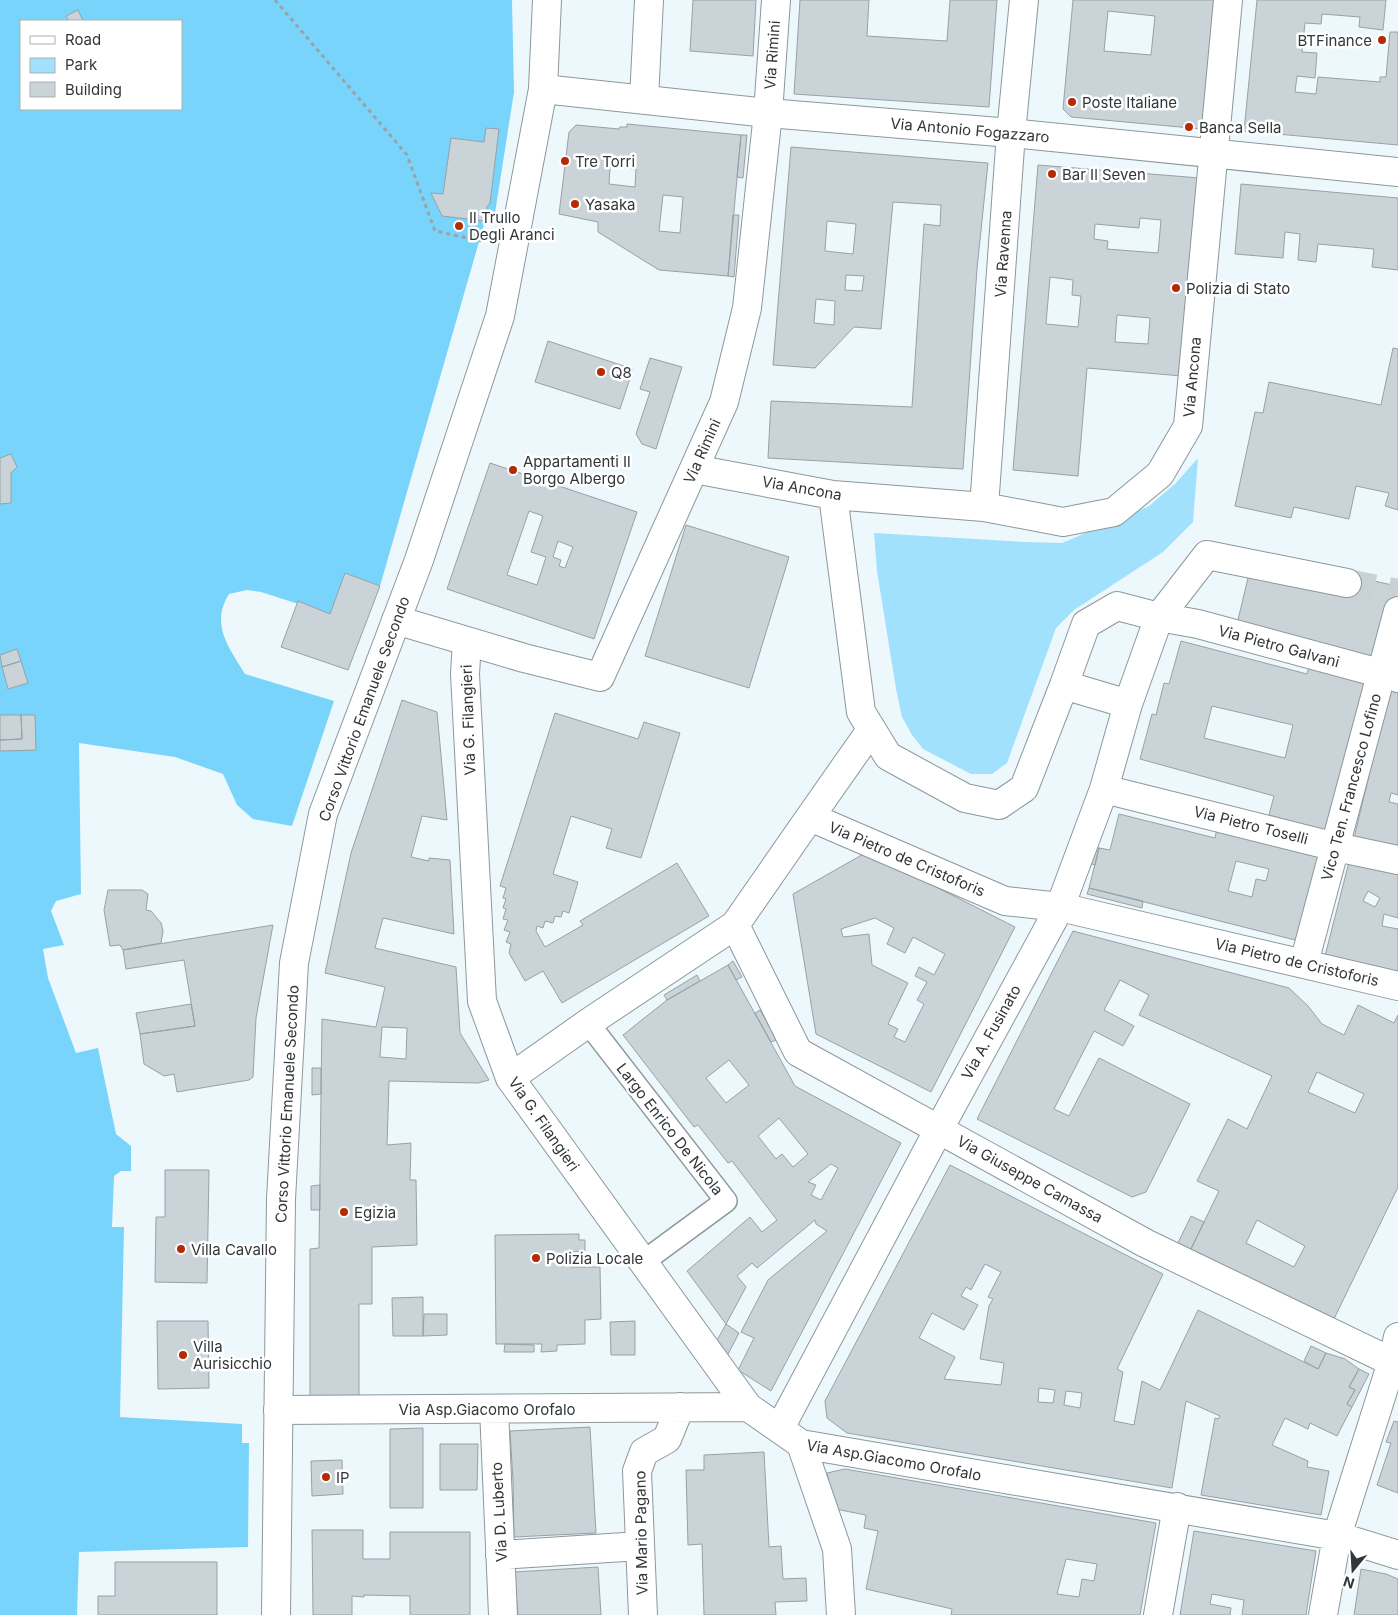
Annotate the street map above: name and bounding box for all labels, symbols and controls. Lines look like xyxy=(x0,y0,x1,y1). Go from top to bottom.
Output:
legend xyxy=(20,20,182,110)
street label: Via Rimini xyxy=(760,20,784,90)
text: Road xyxy=(65,30,101,49)
place label: BTFinance xyxy=(1297,31,1372,50)
marker: BTFinance xyxy=(1376,34,1388,46)
text: Park xyxy=(65,55,98,74)
text: Building xyxy=(65,80,122,99)
place label: Poste Italiane xyxy=(1082,93,1177,112)
marker: Poste Italiane xyxy=(1066,96,1078,108)
street label: Via Antonio Fogazzaro xyxy=(890,114,1050,146)
place label: Banca Sella xyxy=(1199,118,1282,137)
marker: Banca Sella xyxy=(1183,121,1195,133)
place label: Tre Torri xyxy=(575,152,635,171)
marker: Tre Torri xyxy=(559,155,571,167)
place label: Bar Il Seven xyxy=(1062,165,1146,184)
marker: Bar Il Seven xyxy=(1046,168,1058,180)
place label: Yasaka xyxy=(585,195,636,214)
marker: Yasaka xyxy=(569,198,581,210)
place label: Il Trullo Degli Aranci xyxy=(469,208,555,244)
street label: Via Ravenna xyxy=(990,210,1016,298)
marker: Il Trullo Degli Aranci xyxy=(453,220,465,232)
place label: Polizia di Stato xyxy=(1186,279,1290,298)
marker: Polizia di Stato xyxy=(1170,282,1182,294)
street label: Via Ancona xyxy=(1179,336,1205,418)
place label: Q8 xyxy=(611,363,632,382)
marker: Q8 xyxy=(595,366,607,378)
street label: Via Rimini xyxy=(679,416,725,486)
place label: Appartamenti Il Borgo Albergo xyxy=(523,452,631,488)
marker: Appartamenti Il Borgo Albergo xyxy=(507,464,519,476)
street label: Via Ancona xyxy=(761,472,843,504)
street label: Corso Vittorio Emanuele Secondo xyxy=(314,594,414,824)
street label: Via Pietro Galvani xyxy=(1216,621,1342,671)
street label: Via G. Filangieri xyxy=(457,664,479,776)
street label: Vico Ten. Francesco Lofino xyxy=(1317,691,1385,883)
street label: Via Pietro Toselli xyxy=(1192,802,1310,848)
street label: Via Pietro de Cristoforis xyxy=(826,817,988,901)
street label: Via Pietro de Cristoforis xyxy=(1213,934,1381,990)
street label: Via A. Fusinato xyxy=(957,981,1025,1083)
street label: Corso Vittorio Emanuele Secondo xyxy=(271,984,303,1224)
street label: Largo Enrico De Nicola xyxy=(613,1059,727,1199)
street label: Via G. Filangieri xyxy=(504,1073,584,1175)
street label: Via Giuseppe Camassa xyxy=(954,1131,1106,1227)
place label: Egizia xyxy=(354,1203,396,1222)
marker: Egizia xyxy=(338,1206,350,1218)
place label: Villa Cavallo xyxy=(191,1240,277,1259)
marker: Villa Cavallo xyxy=(175,1243,187,1255)
place label: Polizia Locale xyxy=(546,1249,643,1268)
marker: Polizia Locale xyxy=(530,1252,542,1264)
place label: Villa Aurisicchio xyxy=(193,1337,272,1373)
marker: Villa Aurisicchio xyxy=(177,1349,189,1361)
street label: Via Asp.Giacomo Orofalo xyxy=(398,1400,576,1419)
street label: Via Asp.Giacomo Orofalo xyxy=(805,1435,983,1485)
street label: Via D. Luberto xyxy=(487,1461,511,1563)
place label: IP xyxy=(336,1468,350,1487)
street label: Via Mario Pagano xyxy=(630,1470,652,1596)
marker: IP xyxy=(320,1471,332,1483)
north arrow xyxy=(1328,1545,1378,1595)
text: N xyxy=(1341,1573,1357,1593)

